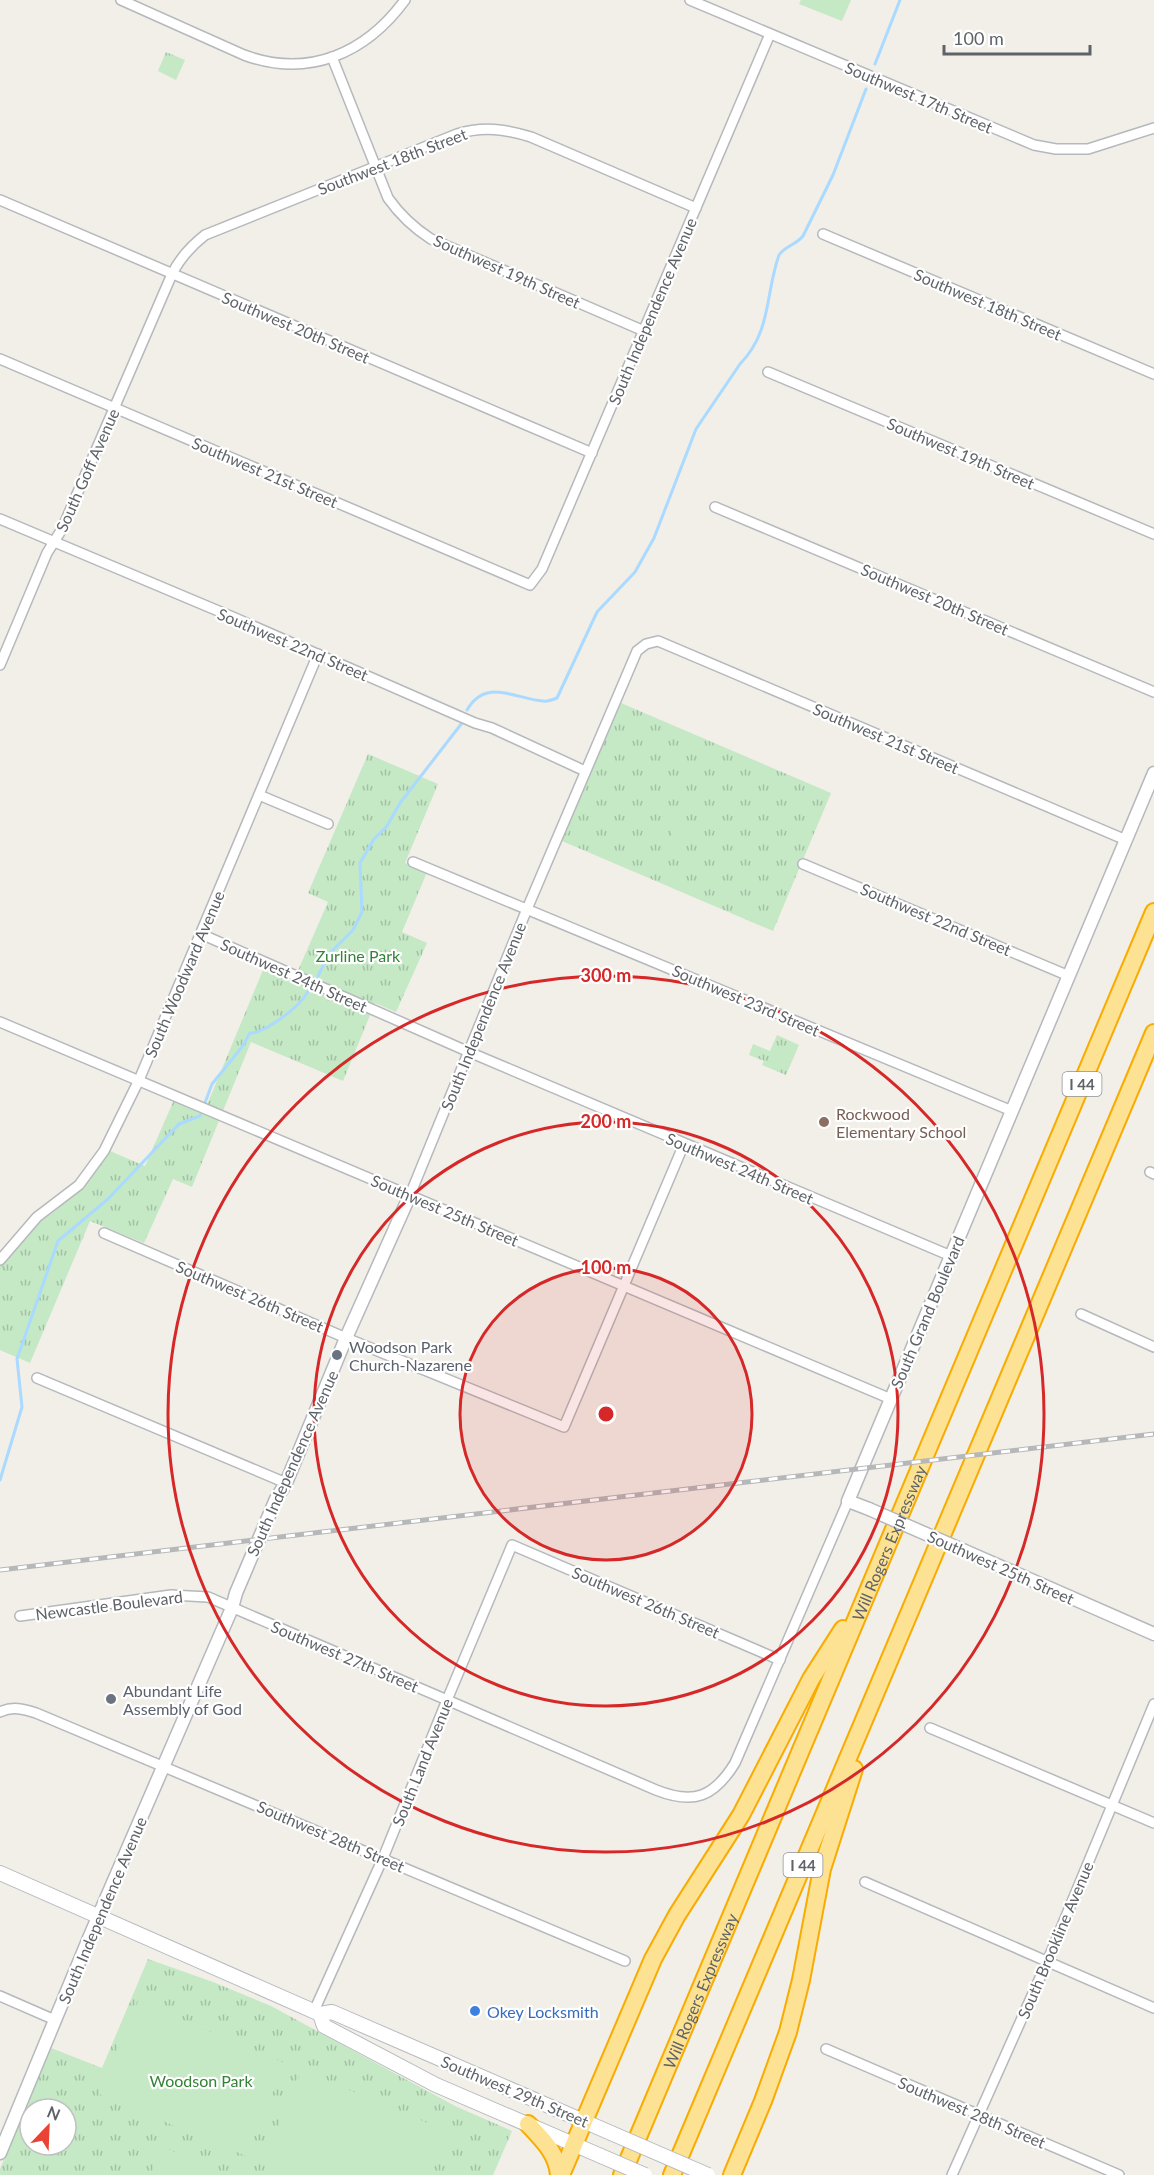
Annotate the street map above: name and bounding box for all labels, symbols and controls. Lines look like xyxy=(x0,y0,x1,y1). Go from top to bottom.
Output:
scale bar xyxy=(944,18,1090,56)
text: 100 m xyxy=(953,27,1004,49)
street label: Southwest 17th Street xyxy=(842,57,996,137)
street label: Southwest 18th Street xyxy=(315,124,470,198)
street label: South Independence Avenue xyxy=(604,215,700,407)
street label: Southwest 19th Street xyxy=(431,230,583,312)
street label: Southwest 18th Street xyxy=(911,264,1065,344)
street label: Southwest 20th Street xyxy=(219,287,373,367)
street label: South Goff Avenue xyxy=(51,405,123,535)
street label: Southwest 19th Street xyxy=(884,413,1038,493)
street label: Southwest 21st Street xyxy=(189,433,341,511)
street label: Southwest 20th Street xyxy=(858,559,1012,639)
street label: Southwest 22nd Street xyxy=(215,604,371,684)
street label: Southwest 21st Street xyxy=(810,699,962,777)
street label: Southwest 22nd Street xyxy=(858,879,1014,959)
street label: South Woodward Avenue xyxy=(140,888,228,1060)
street label: South Independence Avenue xyxy=(436,919,530,1113)
street label: Southwest 24th Street xyxy=(218,934,370,1016)
park label: Zurline Park xyxy=(316,946,401,965)
street label: Southwest 23rd Street xyxy=(669,960,823,1040)
text: 300 m xyxy=(581,964,631,986)
road number: I 44 xyxy=(1062,1072,1102,1096)
place label: Rockwood Elementary School xyxy=(836,1104,966,1141)
text: 200 m xyxy=(581,1110,631,1132)
marker: Rockwood Elementary School xyxy=(817,1115,831,1129)
street label: Southwest 24th Street xyxy=(663,1128,817,1208)
street label: Southwest 25th Street xyxy=(368,1170,522,1250)
street label: South Grand Boulevard xyxy=(886,1233,968,1391)
street label: Southwest 26th Street xyxy=(173,1256,327,1336)
text: 100 m xyxy=(581,1256,631,1278)
place label: Woodson Park Church-Nazarene xyxy=(349,1337,472,1374)
marker: Woodson Park Church-Nazarene xyxy=(330,1348,344,1362)
street label: South Independence Avenue xyxy=(242,1367,342,1559)
centre of rings xyxy=(596,1404,616,1424)
street label: Will Rogers Expressway xyxy=(847,1462,930,1623)
street label: Southwest 25th Street xyxy=(925,1526,1077,1608)
street label: Southwest 26th Street xyxy=(569,1562,723,1642)
street label: Newcastle Boulevard xyxy=(34,1587,184,1623)
street label: Southwest 27th Street xyxy=(268,1616,422,1696)
place label: Abundant Life Assembly of God xyxy=(123,1681,242,1718)
marker: Abundant Life Assembly of God xyxy=(104,1692,118,1706)
street label: South Land Avenue xyxy=(388,1695,456,1829)
street label: Southwest 28th Street xyxy=(254,1796,408,1876)
street label: South Independence Avenue xyxy=(54,1814,150,2006)
road number: I 44 xyxy=(784,1853,822,1877)
street label: South Brookline Avenue xyxy=(1013,1859,1097,2021)
street label: Will Rogers Expressway xyxy=(659,1910,741,2071)
place label: Okey Locksmith xyxy=(487,2002,599,2021)
marker: Okey Locksmith xyxy=(468,2004,482,2018)
street label: Southwest 29th Street xyxy=(438,2051,592,2131)
park label: Woodson Park xyxy=(149,2071,253,2090)
street label: Southwest 28th Street xyxy=(895,2072,1049,2152)
north arrow xyxy=(18,2097,78,2157)
text: N xyxy=(45,2102,63,2124)

